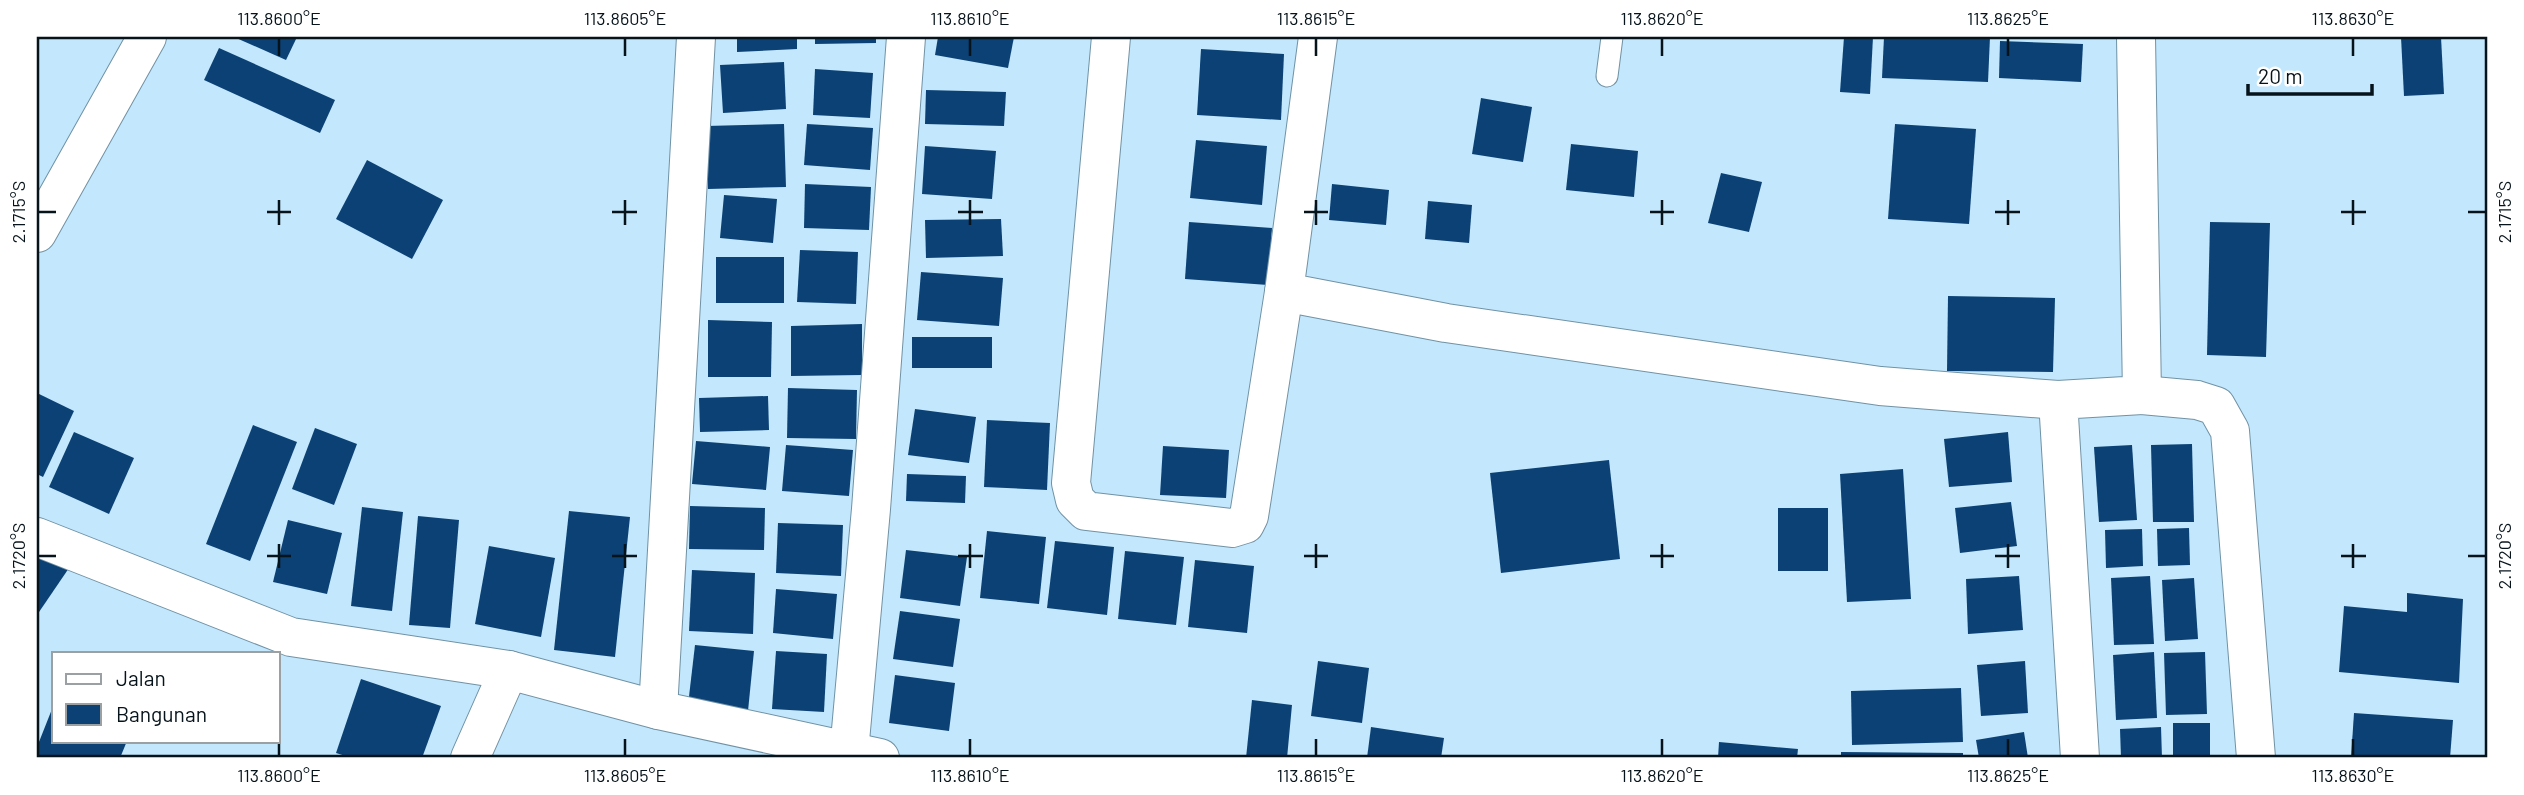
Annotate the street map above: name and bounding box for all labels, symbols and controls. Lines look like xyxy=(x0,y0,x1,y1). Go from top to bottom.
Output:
text: 113.8600°E xyxy=(237,7,321,29)
text: 113.8605°E xyxy=(584,7,666,29)
text: 113.8610°E xyxy=(930,7,1010,29)
text: 113.8615°E xyxy=(1277,7,1355,29)
text: 113.8620°E xyxy=(1620,7,1704,29)
text: 113.8625°E xyxy=(1967,7,2049,29)
text: 113.8630°E xyxy=(2312,7,2394,29)
scale bar xyxy=(2248,52,2372,96)
text: 20 m xyxy=(2258,63,2303,88)
text: 2.1715°S xyxy=(7,181,29,243)
text: 2.1715°S xyxy=(2493,181,2515,243)
text: 2.1720°S xyxy=(7,523,29,589)
text: 2.1720°S xyxy=(2493,523,2515,589)
legend xyxy=(52,652,280,742)
text: Jalan xyxy=(116,665,166,690)
text: Bangunan xyxy=(116,701,207,726)
text: 113.8600°E xyxy=(237,764,321,786)
text: 113.8605°E xyxy=(584,764,666,786)
text: 113.8610°E xyxy=(930,764,1010,786)
text: 113.8615°E xyxy=(1277,764,1355,786)
text: 113.8620°E xyxy=(1620,764,1704,786)
text: 113.8625°E xyxy=(1967,764,2049,786)
text: 113.8630°E xyxy=(2312,764,2394,786)

